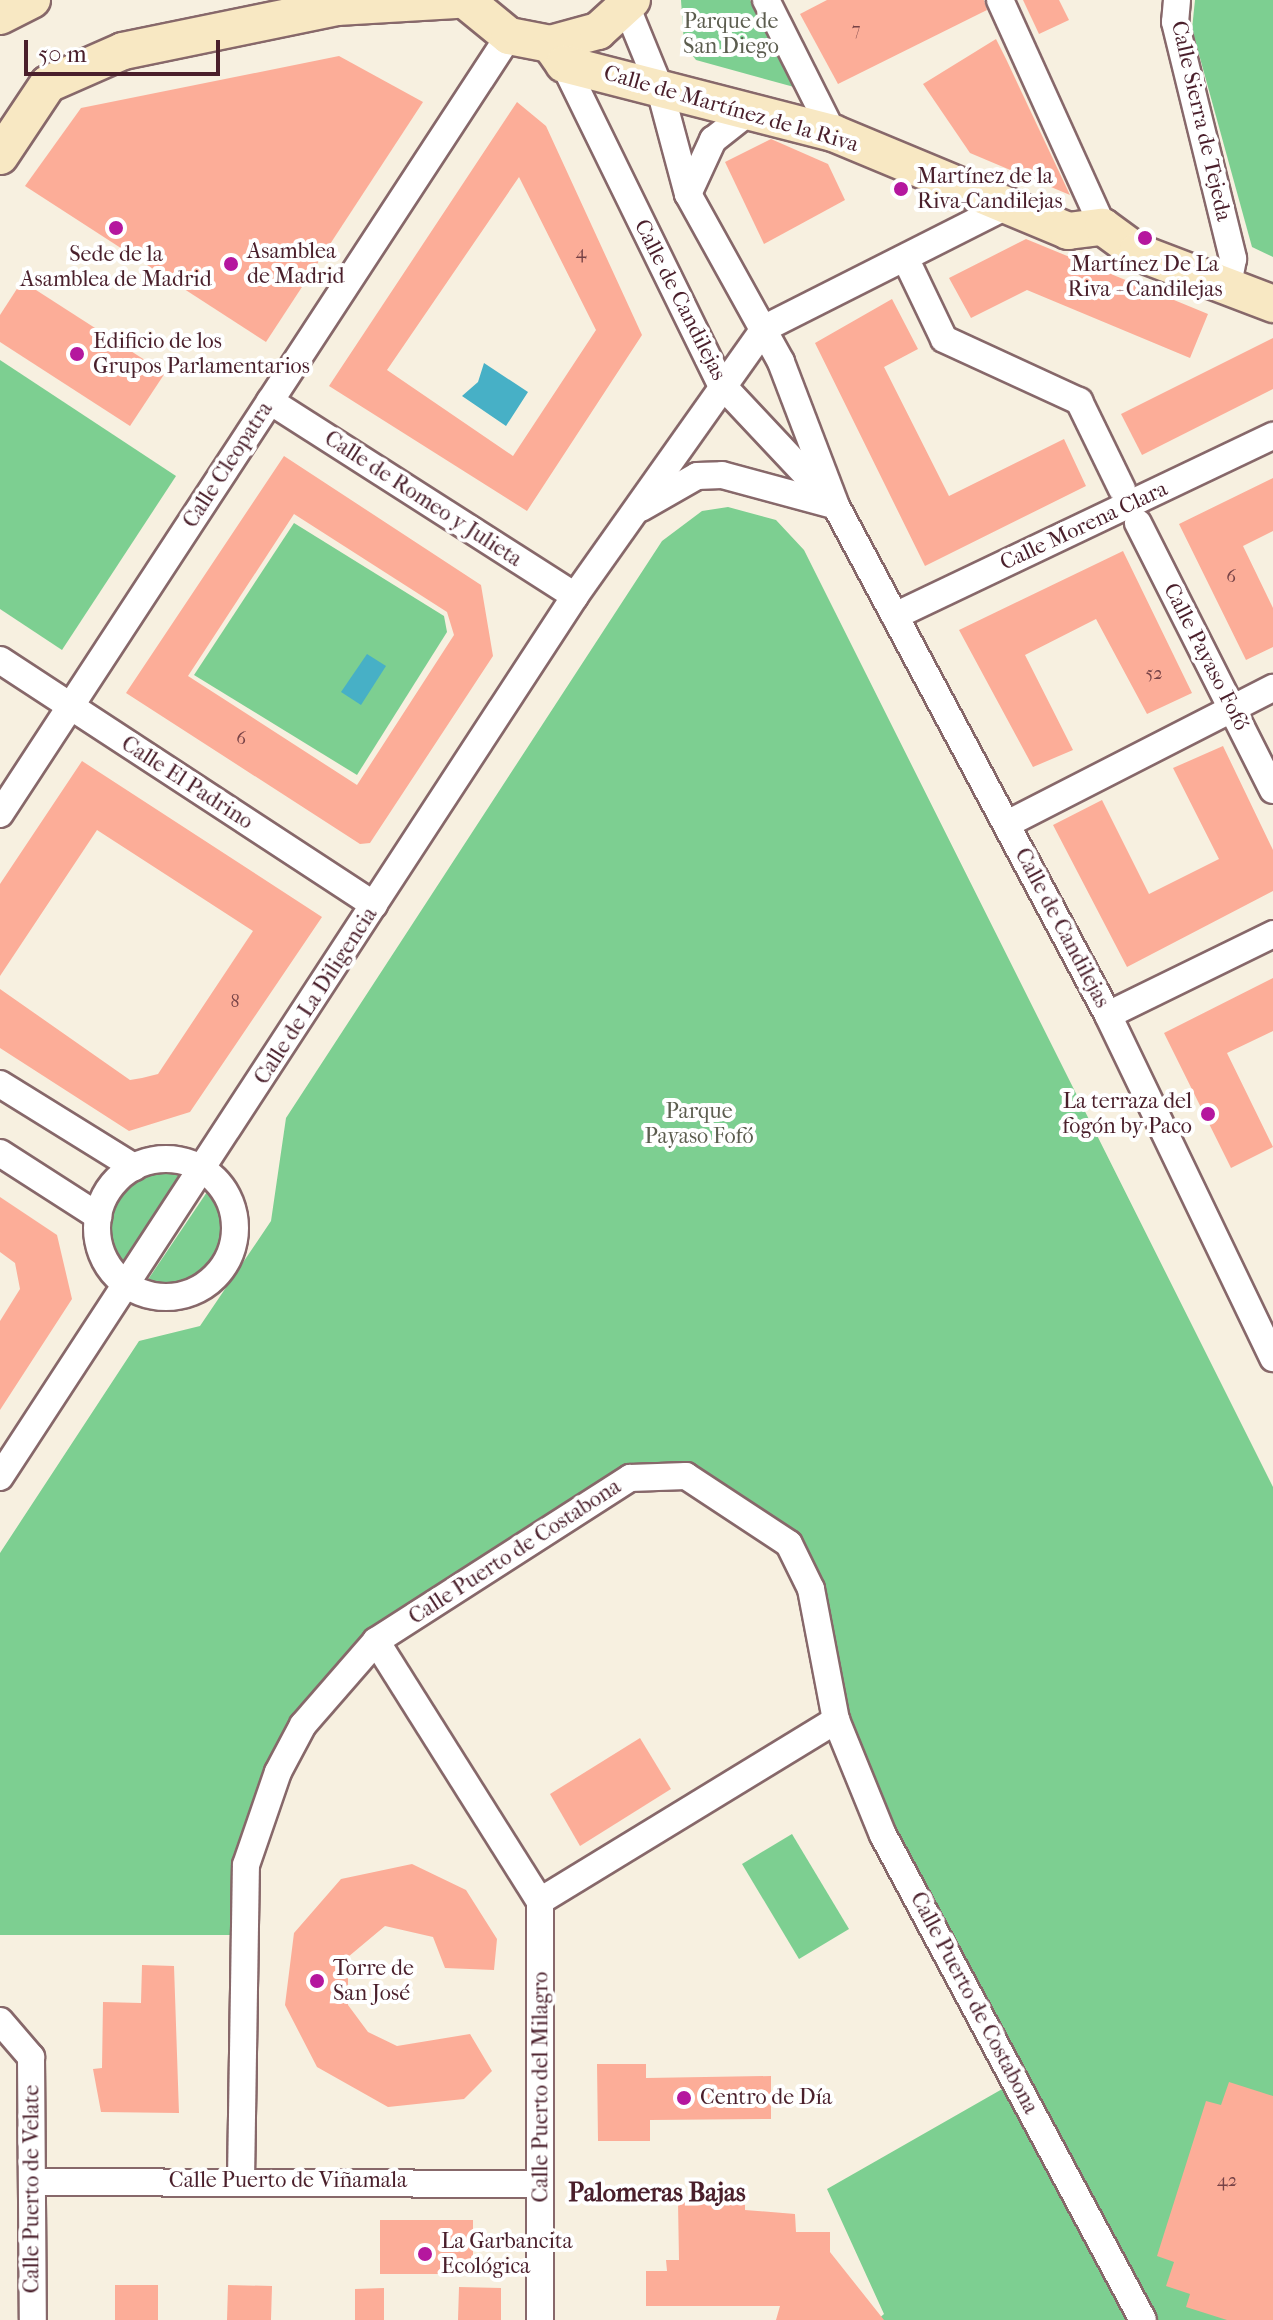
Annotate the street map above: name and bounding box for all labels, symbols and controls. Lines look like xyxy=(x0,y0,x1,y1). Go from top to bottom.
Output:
park label: Parque de San Diego xyxy=(683,8,779,60)
street label: Calle Sierra de Tejeda xyxy=(1165,18,1237,224)
house number: 7 xyxy=(852,19,860,41)
scale bar xyxy=(28,24,224,74)
text: 50 m xyxy=(38,40,87,68)
street label: Calle de Martínez de la Riva xyxy=(601,60,861,158)
place label: Martínez de la Riva-Candilejas xyxy=(917,163,1063,214)
marker: Martínez de la Riva-Candilejas xyxy=(892,180,910,198)
street label: Calle de Candilejas xyxy=(628,215,732,385)
marker: Sede de la Asamblea de Madrid xyxy=(107,219,125,237)
marker: Martínez De La Riva - Candilejas xyxy=(1136,229,1154,247)
place label: Asamblea de Madrid xyxy=(247,238,345,290)
place label: Sede de la Asamblea de Madrid xyxy=(20,241,212,292)
house number: 4 xyxy=(576,242,586,264)
place label: Martínez De La Riva - Candilejas xyxy=(1067,251,1223,302)
marker: Asamblea de Madrid xyxy=(222,255,240,273)
place label: Edificio de los Grupos Parlamentarios xyxy=(93,328,310,380)
marker: Edificio de los Grupos Parlamentarios xyxy=(68,345,86,363)
street label: Calle Cleopatra xyxy=(177,397,279,533)
street label: Calle de Romeo y Julieta xyxy=(319,425,527,573)
street label: Calle Morena Clara xyxy=(996,476,1172,576)
house number: 6 xyxy=(1226,566,1236,588)
street label: Calle Payaso Fofó xyxy=(1158,579,1254,735)
house number: 52 xyxy=(1145,663,1163,685)
house number: 6 xyxy=(236,728,246,750)
street label: Calle El Padrino xyxy=(116,731,258,835)
street label: Calle de Candilejas xyxy=(1009,844,1115,1012)
street label: Calle de La Diligencia xyxy=(249,902,383,1090)
house number: 8 xyxy=(230,991,240,1013)
place label: La terraza del fogón by Paco xyxy=(1062,1088,1192,1140)
park label: Parque Payaso Fofó xyxy=(644,1098,754,1150)
marker: La terraza del fogón by Paco xyxy=(1199,1105,1217,1123)
street label: Calle Puerto de Costabona xyxy=(404,1474,626,1630)
street label: Calle Puerto de Costabona xyxy=(904,1888,1044,2118)
place label: Torre de San José xyxy=(333,1955,414,2006)
street label: Calle Puerto del Milagro xyxy=(528,1971,554,2203)
marker: Torre de San José xyxy=(308,1972,326,1990)
street label: Calle Puerto de Velate xyxy=(19,2085,45,2293)
place label: Centro de Día xyxy=(700,2085,832,2111)
marker: Centro de Día xyxy=(675,2089,693,2107)
street label: Calle Puerto de Viñamala xyxy=(169,2168,407,2194)
house number: 42 xyxy=(1217,2170,1237,2192)
district label: Palomeras Bajas xyxy=(568,2177,746,2209)
place label: La Garbancita Ecológica xyxy=(441,2228,573,2280)
marker: La Garbancita Ecológica xyxy=(416,2245,434,2263)

